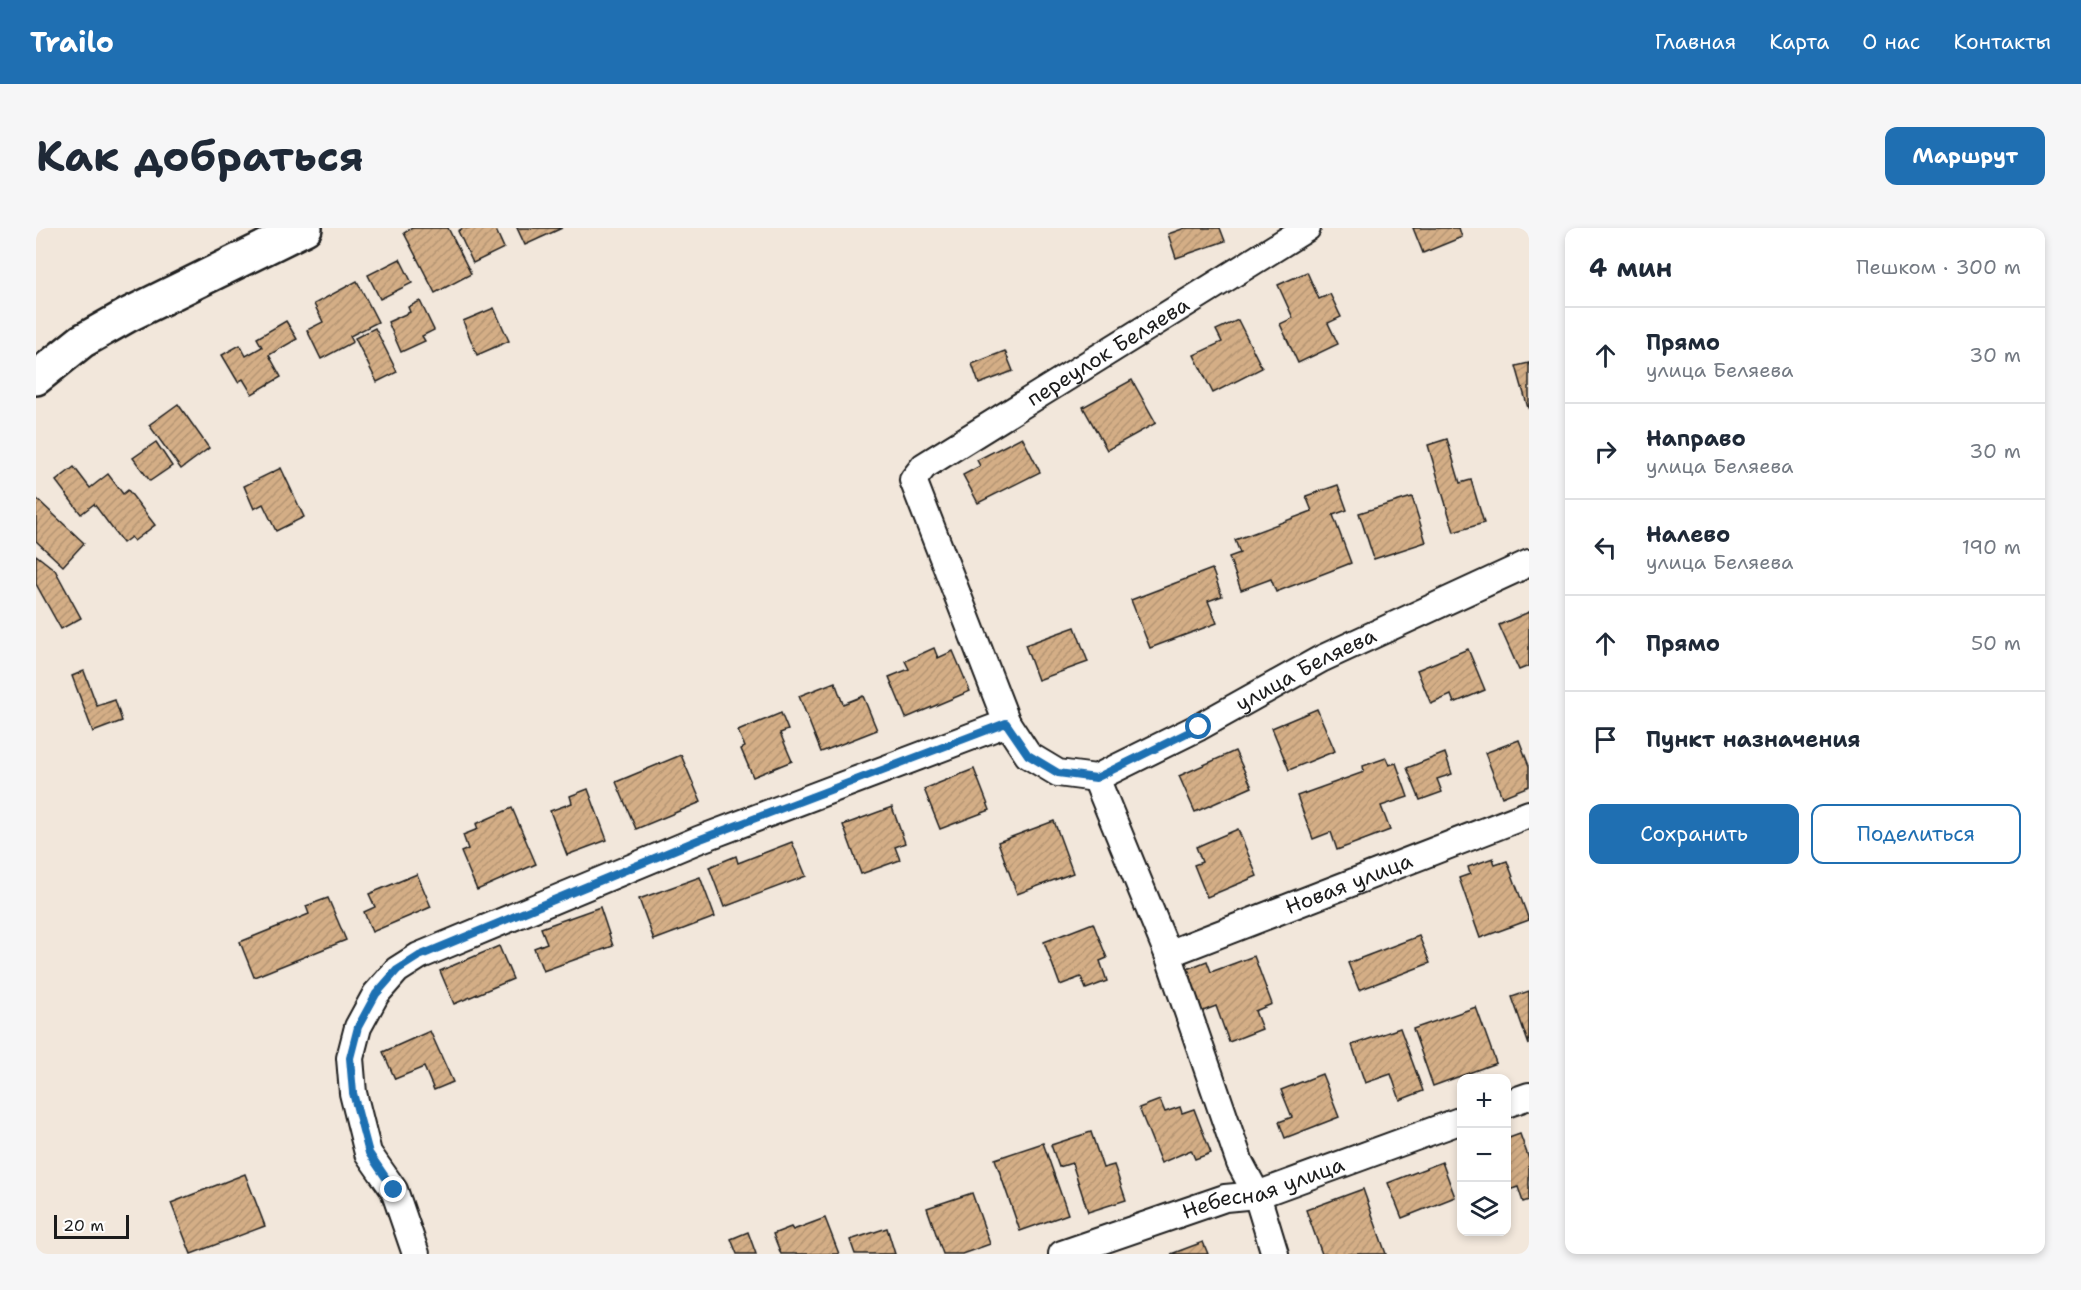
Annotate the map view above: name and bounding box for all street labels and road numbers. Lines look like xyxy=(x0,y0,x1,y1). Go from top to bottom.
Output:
street label: переулок Беляева xyxy=(1022,291,1195,413)
street label: улица Беляева xyxy=(1231,621,1381,718)
street label: Новая улица xyxy=(1281,847,1416,921)
street label: Небесная улица xyxy=(1178,1150,1348,1226)

